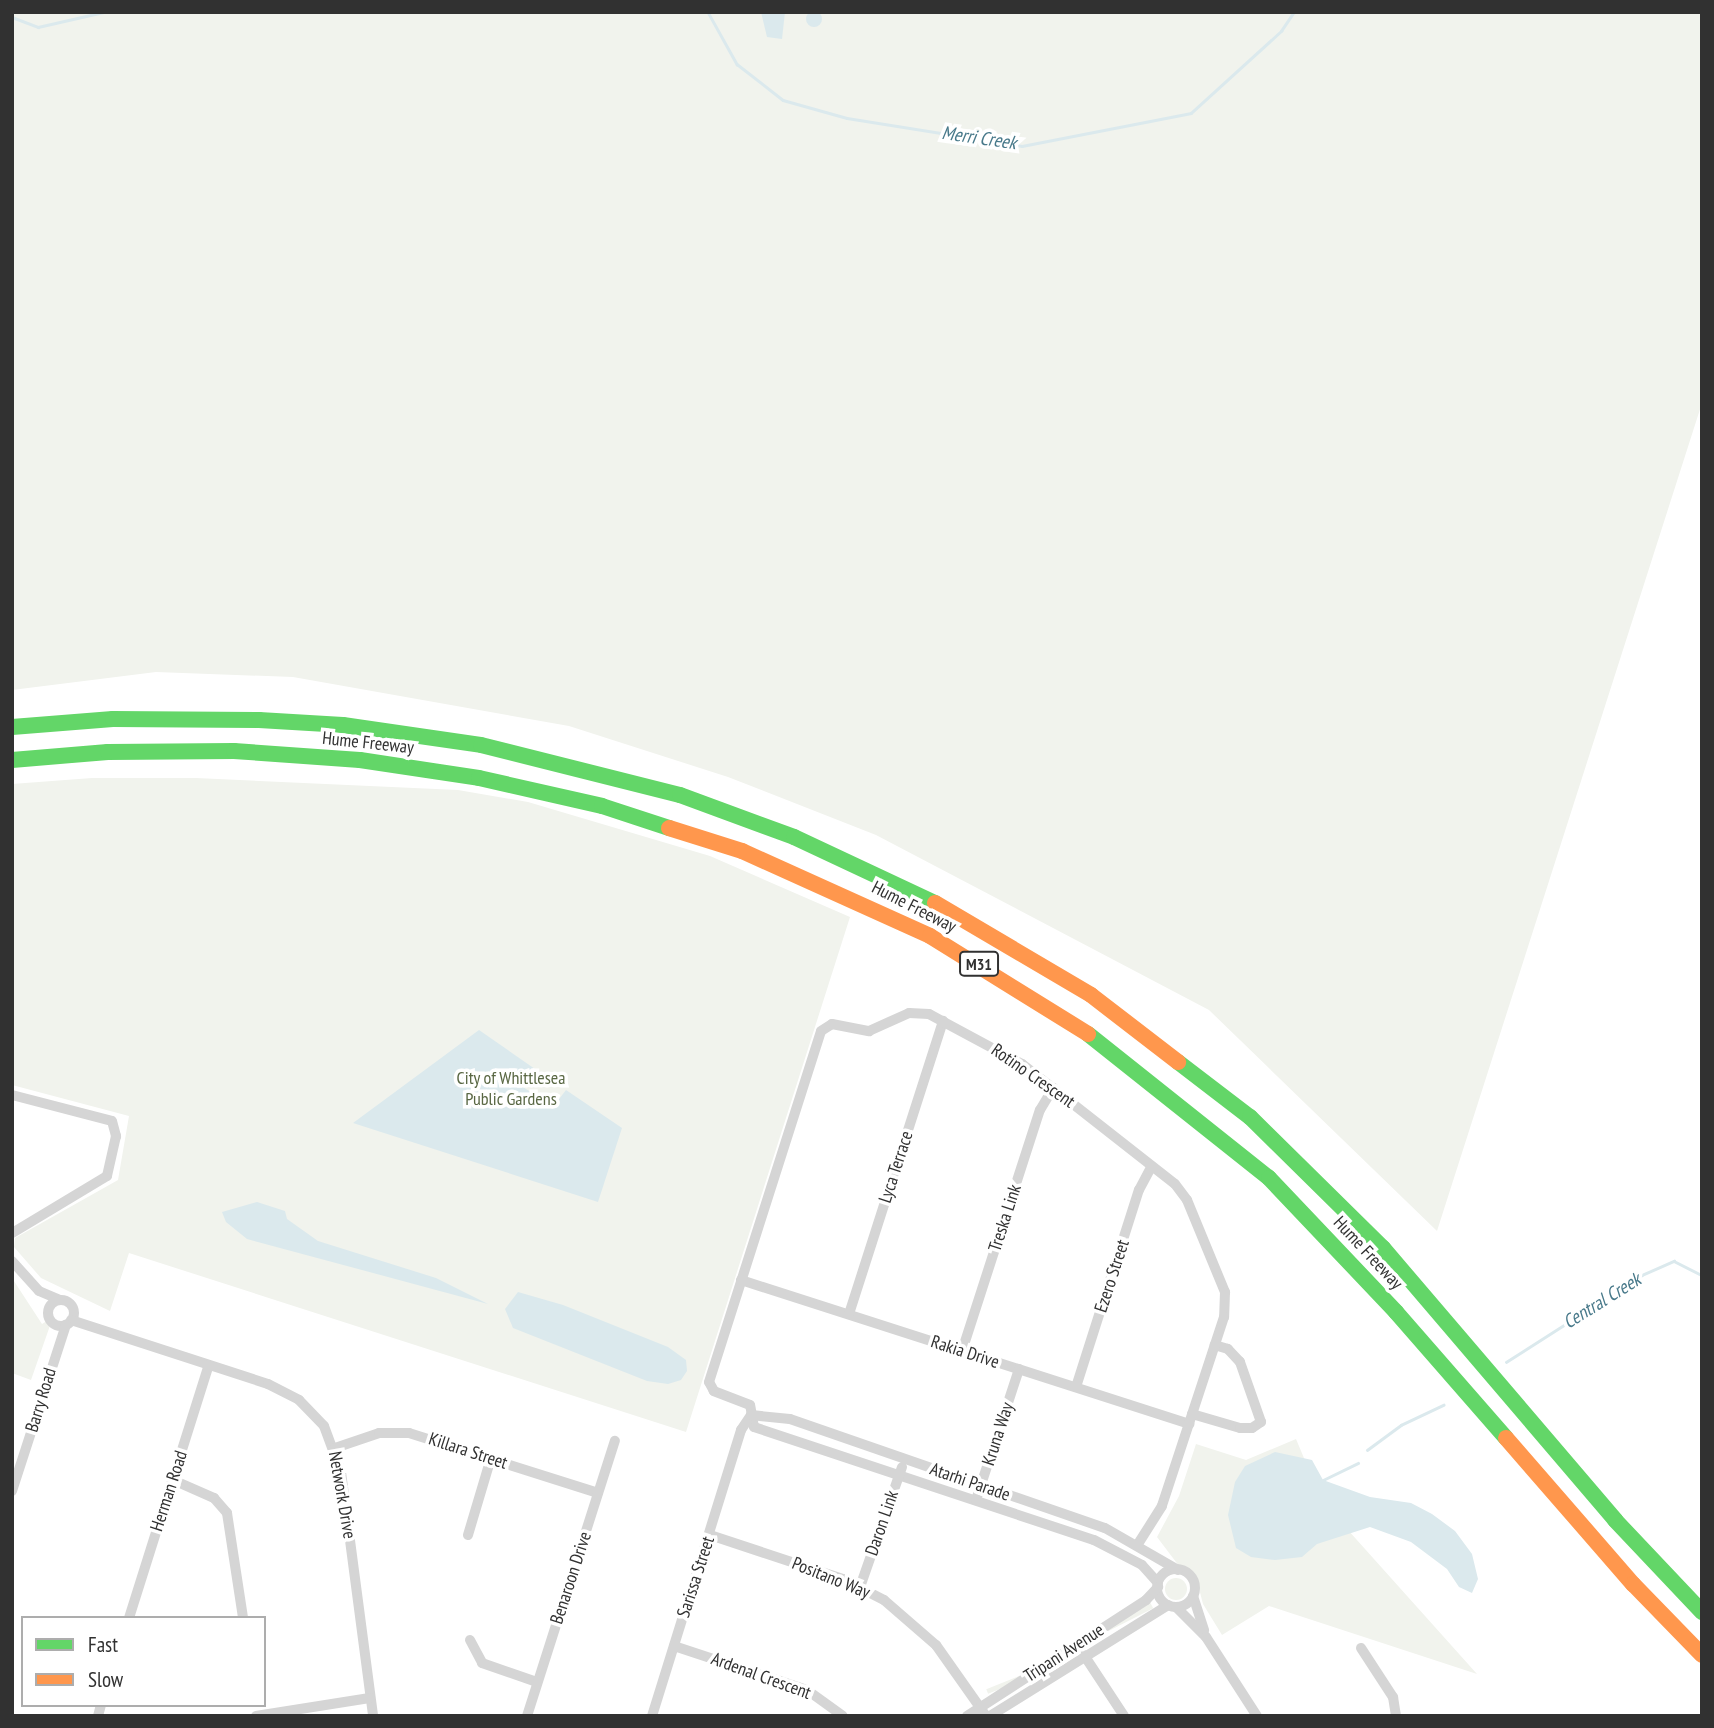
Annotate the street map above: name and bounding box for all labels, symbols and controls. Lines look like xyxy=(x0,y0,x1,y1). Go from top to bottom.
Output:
water label: Merri Creek xyxy=(940,121,1018,155)
street label: Hume Freeway xyxy=(321,727,415,759)
street label: Hume Freeway xyxy=(868,877,960,937)
road number: M31 xyxy=(958,952,1000,976)
street label: Rotino Crescent xyxy=(987,1039,1079,1113)
park label: City of Whittlesea Public Gardens xyxy=(456,1068,566,1110)
street label: Lyca Terrace xyxy=(874,1128,918,1206)
street label: Treska Link xyxy=(984,1182,1026,1254)
street label: Hume Freeway xyxy=(1329,1212,1407,1294)
street label: Ezero Street xyxy=(1090,1237,1134,1315)
water label: Central Creek xyxy=(1559,1268,1645,1334)
street label: Rakia Drive xyxy=(928,1331,1002,1373)
street label: Barry Road xyxy=(21,1365,61,1435)
street label: Kruna Way xyxy=(978,1399,1018,1469)
street label: Killara Street xyxy=(426,1428,510,1474)
street label: Herman Road xyxy=(146,1448,192,1534)
street label: Network Drive xyxy=(324,1449,360,1541)
street label: Atarhi Parade xyxy=(927,1458,1013,1506)
street label: Daron Link xyxy=(861,1488,903,1558)
street label: Benaroon Drive xyxy=(546,1529,596,1627)
street label: Sarissa Street xyxy=(673,1534,719,1620)
street label: Positano Way xyxy=(789,1553,873,1603)
legend xyxy=(21,1616,266,1707)
street label: Tripani Avenue xyxy=(1020,1619,1108,1687)
text: Fast xyxy=(88,1631,118,1658)
street label: Ardenal Crescent xyxy=(708,1648,814,1704)
text: Slow xyxy=(88,1666,123,1693)

